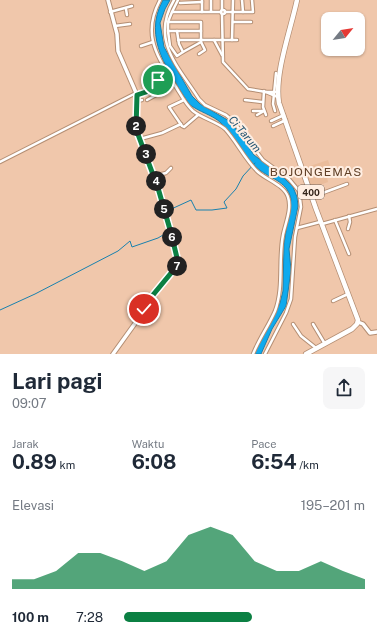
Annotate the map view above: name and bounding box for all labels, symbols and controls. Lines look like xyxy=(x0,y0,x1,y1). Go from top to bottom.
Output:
north arrow xyxy=(321,12,365,56)
map controls xyxy=(321,12,365,56)
pin xyxy=(141,63,175,97)
icon: arrive xyxy=(147,69,169,91)
water label: Ci Tarum xyxy=(226,113,264,155)
pin: 2 xyxy=(126,116,146,136)
text: 2 xyxy=(133,120,140,132)
pin: 3 xyxy=(136,144,156,164)
text: 3 xyxy=(142,148,150,160)
district label: BOJONGEMAS xyxy=(270,165,362,179)
pin: 4 xyxy=(146,171,166,191)
text: 4 xyxy=(152,175,160,187)
road number: 400 xyxy=(298,185,324,199)
pin: 5 xyxy=(154,199,174,219)
text: 5 xyxy=(160,203,168,215)
pin: 6 xyxy=(162,227,182,247)
text: 6 xyxy=(168,231,176,243)
pin: 7 xyxy=(167,256,187,276)
text: 7 xyxy=(174,260,180,272)
pin xyxy=(127,292,161,326)
icon: check xyxy=(133,298,155,320)
button: share xyxy=(323,367,365,409)
text: Lari pagi xyxy=(12,368,102,394)
text: 09:07 xyxy=(12,396,46,411)
text: Jarak xyxy=(12,438,39,450)
text: Waktu xyxy=(132,438,164,450)
text: Pace xyxy=(251,438,276,450)
text: 0.89 xyxy=(12,450,57,474)
text: 6:08 xyxy=(132,450,177,474)
text: 6:54 xyxy=(251,450,297,474)
text: km xyxy=(57,459,75,471)
text: /km xyxy=(297,459,319,471)
text: Elevasi xyxy=(12,498,54,513)
text: 195–201 m xyxy=(301,498,365,513)
text: 100 m xyxy=(12,610,49,625)
text: 7:28 xyxy=(76,610,103,625)

